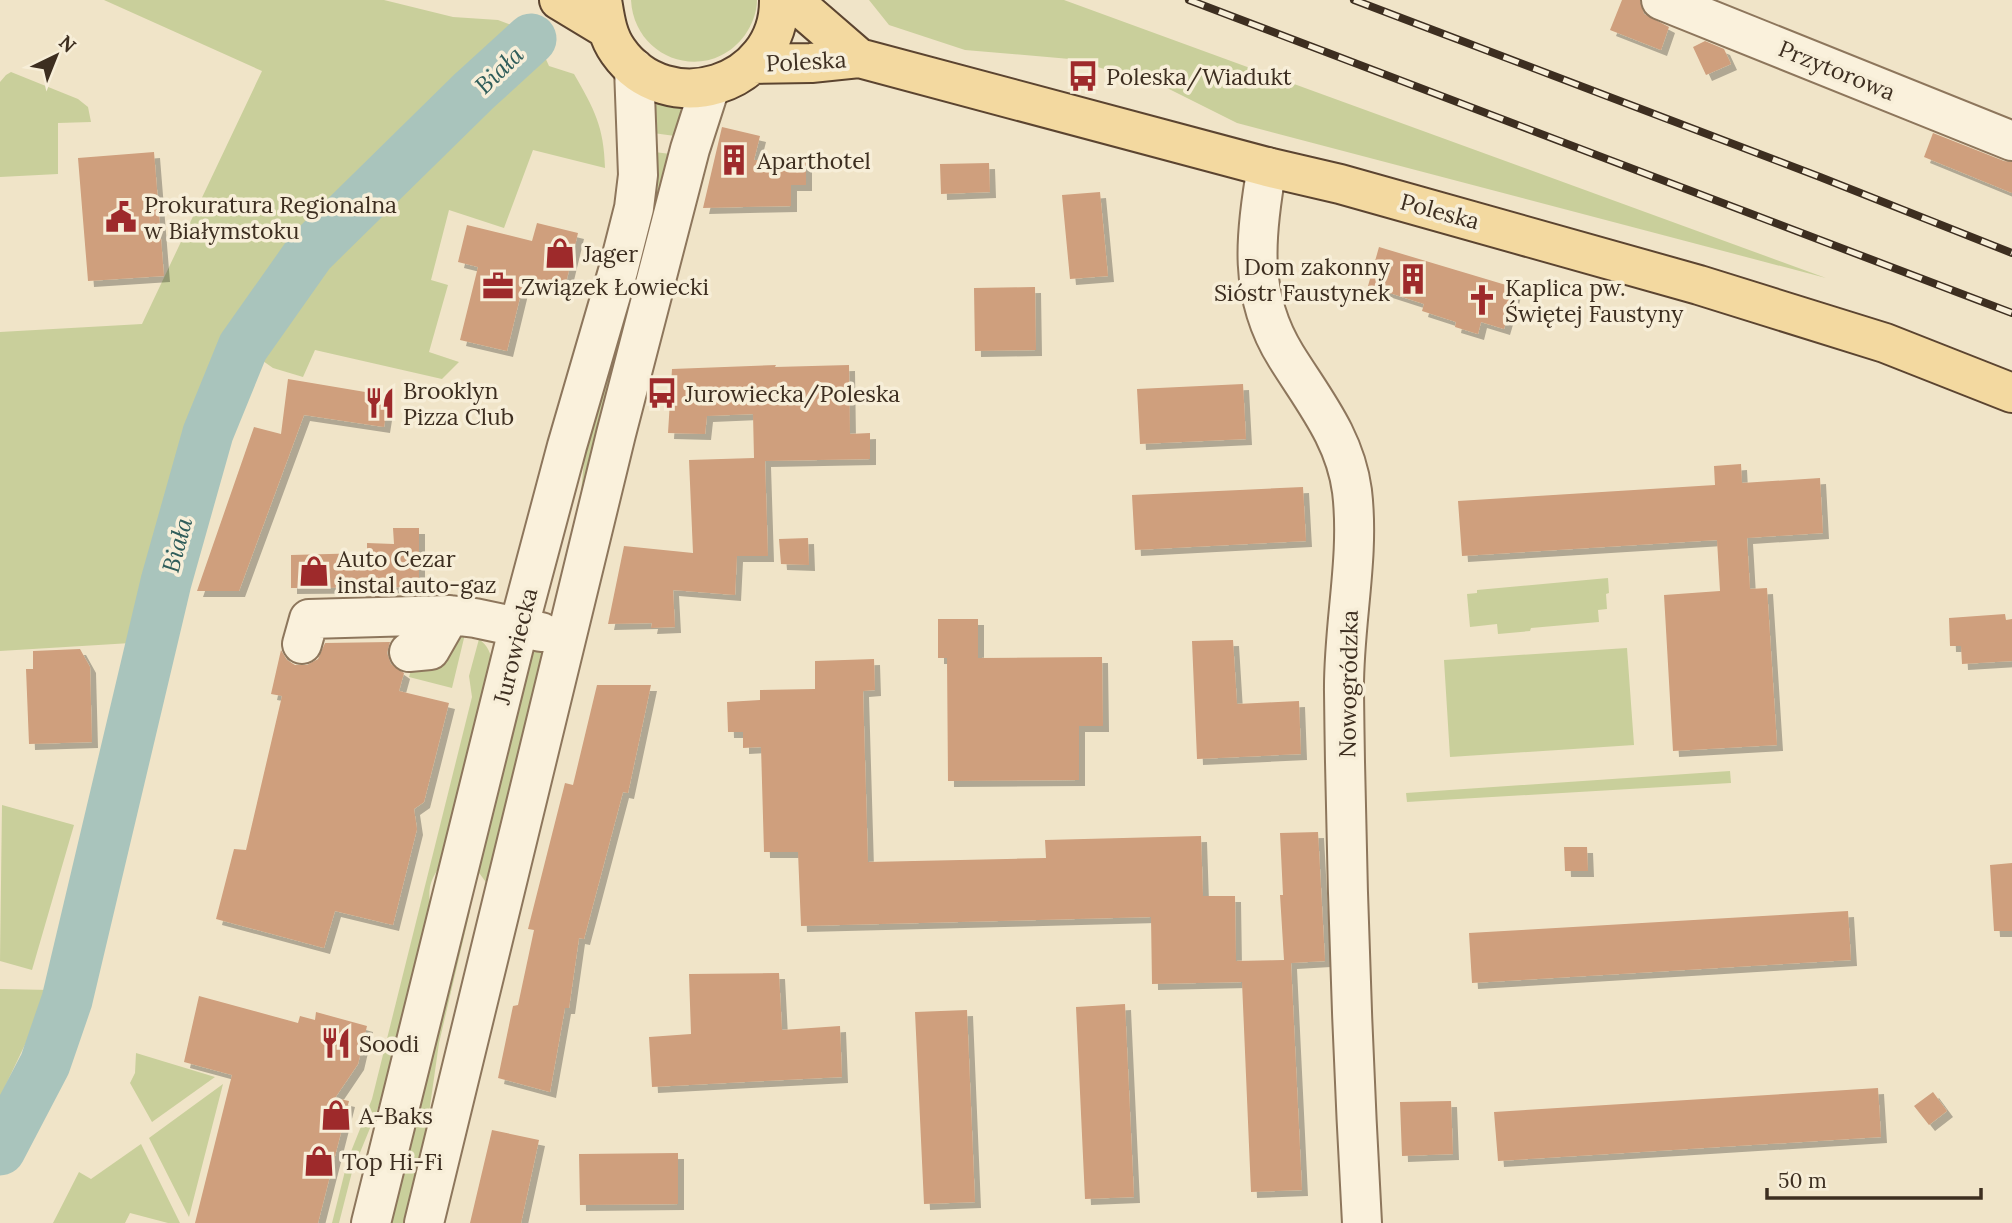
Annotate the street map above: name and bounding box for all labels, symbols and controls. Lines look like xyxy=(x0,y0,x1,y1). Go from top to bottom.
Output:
north arrow xyxy=(21,21,91,91)
text: N xyxy=(54,30,81,58)
street label: Przytorowa xyxy=(1774,33,1900,107)
water label: Biała xyxy=(468,39,530,101)
street label: Poleska xyxy=(765,44,847,78)
bus stop icon: Poleska/Wiadukt xyxy=(1066,59,1100,93)
place label: Poleska/Wiadukt xyxy=(1106,62,1292,92)
building icon: Aparthotel xyxy=(717,143,751,177)
place label: Aparthotel xyxy=(756,146,871,175)
street label: Poleska xyxy=(1397,187,1483,235)
place label: Prokuratura Regionalna w Białymstoku xyxy=(144,190,397,245)
public building icon: Prokuratura Regionalna w Białymstoku xyxy=(104,200,138,234)
shop icon: Jager xyxy=(543,236,577,270)
place label: Jager xyxy=(582,239,638,268)
place label: Dom zakonny Sióstr Faustynek xyxy=(1214,252,1391,307)
building icon: Dom zakonny Sióstr Faustynek xyxy=(1396,262,1430,296)
office icon: Związek Łowiecki xyxy=(481,269,515,303)
place label: Związek Łowiecki xyxy=(521,272,709,301)
place label: Kaplica pw. Świętej Faustyny xyxy=(1505,273,1684,328)
church icon: Kaplica pw. Świętej Faustyny xyxy=(1465,283,1499,317)
place label: Brooklyn Pizza Club xyxy=(403,376,514,431)
bus stop icon: Jurowiecka/Poleska xyxy=(645,376,679,410)
place label: Jurowiecka/Poleska xyxy=(684,379,900,409)
restaurant icon: Brooklyn Pizza Club xyxy=(363,386,397,420)
water label: Biała xyxy=(155,513,199,576)
place label: Auto Cezar instal auto-gaz xyxy=(336,544,497,599)
shop icon: Auto Cezar instal auto-gaz xyxy=(297,554,331,588)
street label: Jurowiecka xyxy=(486,585,543,708)
street label: Nowogródzka xyxy=(1332,610,1364,758)
restaurant icon: Soodi xyxy=(319,1026,353,1060)
place label: Soodi xyxy=(359,1029,419,1058)
shop icon: A-Baks xyxy=(319,1098,353,1132)
place label: A-Baks xyxy=(358,1101,433,1130)
shop icon: Top Hi-Fi xyxy=(302,1144,336,1178)
place label: Top Hi-Fi xyxy=(342,1147,443,1176)
scale bar xyxy=(1767,1156,1980,1200)
text: 50 m xyxy=(1778,1167,1827,1194)

